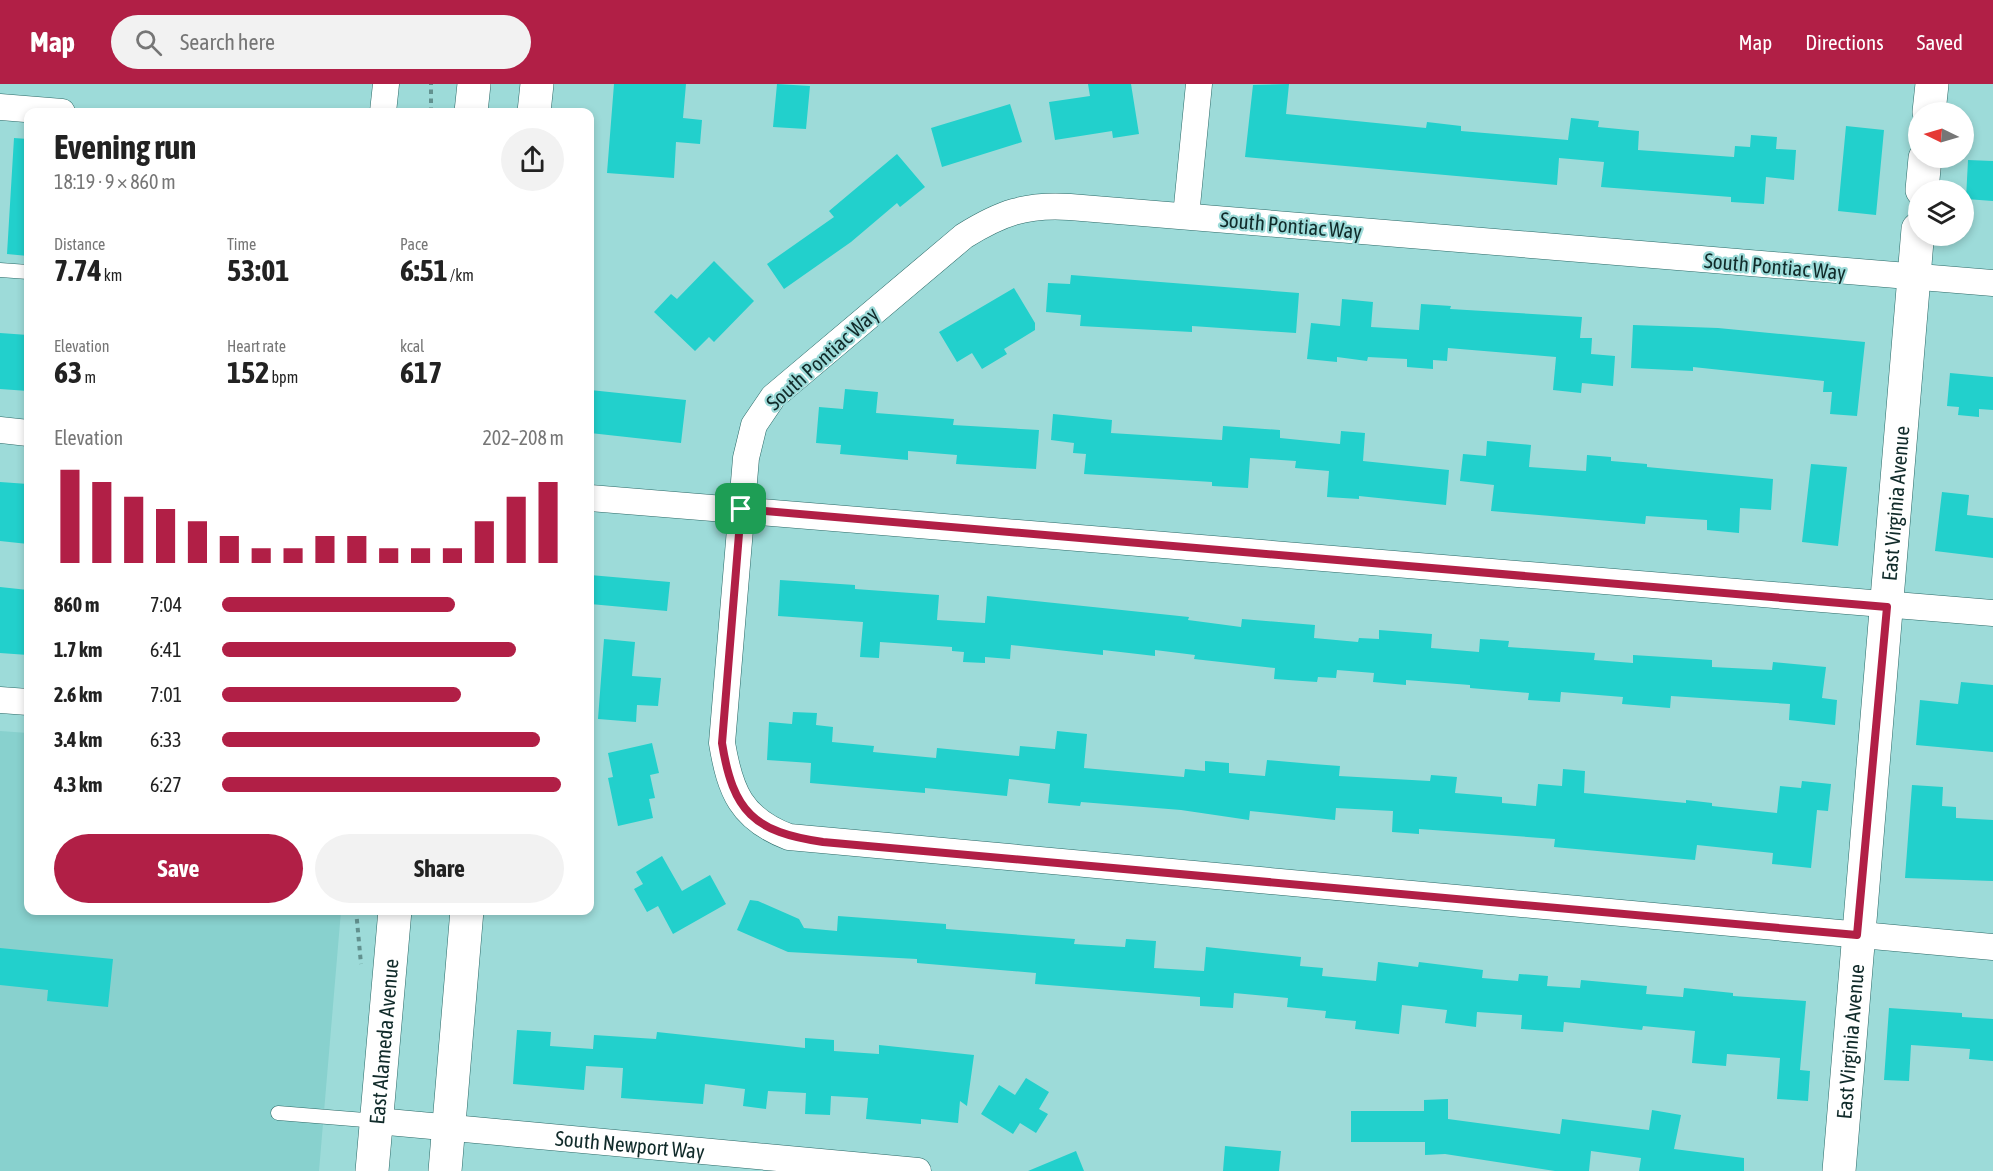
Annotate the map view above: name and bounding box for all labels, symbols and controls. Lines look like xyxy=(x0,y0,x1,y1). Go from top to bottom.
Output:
search box xyxy=(111,15,531,69)
text: Map xyxy=(30,26,75,58)
icon: search xyxy=(132,26,165,59)
text: Search here xyxy=(180,29,275,55)
text: Map xyxy=(1738,30,1772,54)
text: Directions xyxy=(1805,30,1884,54)
text: Saved xyxy=(1917,30,1963,54)
north arrow xyxy=(1908,102,1974,168)
map controls xyxy=(1908,102,1974,246)
text: Evening run xyxy=(54,128,196,166)
button: share xyxy=(501,128,564,191)
text: 18:19 · 9 × 860 m xyxy=(54,170,176,193)
button: layers xyxy=(1908,180,1974,246)
street label: South Pontiac Way xyxy=(1219,207,1363,243)
text: Distance xyxy=(54,235,105,253)
text: Time xyxy=(227,235,256,253)
text: Pace xyxy=(400,235,428,253)
street label: South Pontiac Way xyxy=(1703,248,1847,284)
text: 7.74 xyxy=(54,253,102,287)
text: 53:01 xyxy=(227,253,289,287)
text: 6:51 xyxy=(400,253,448,287)
text: km xyxy=(102,266,122,284)
text: /km xyxy=(448,266,474,284)
street label: South Pontiac Way xyxy=(761,301,883,415)
text: Elevation xyxy=(54,337,109,355)
text: Heart rate xyxy=(227,337,286,355)
text: kcal xyxy=(400,337,424,355)
text: 63 xyxy=(54,355,82,389)
text: 152 xyxy=(227,355,269,389)
text: 617 xyxy=(400,355,442,389)
text: m xyxy=(82,368,96,386)
text: bpm xyxy=(269,368,298,386)
street label: East Virginia Avenue xyxy=(1877,425,1913,582)
text: Elevation xyxy=(54,426,123,449)
text: 202–208 m xyxy=(482,426,564,449)
pin xyxy=(715,483,766,534)
icon: arrive xyxy=(724,492,757,525)
text: 860 m xyxy=(54,593,99,616)
text: 7:04 xyxy=(150,593,182,616)
text: 1.7 km xyxy=(54,638,102,661)
text: 6:41 xyxy=(150,638,182,661)
text: 2.6 km xyxy=(54,683,102,706)
text: 7:01 xyxy=(150,683,182,706)
text: 3.4 km xyxy=(54,728,102,751)
text: 6:33 xyxy=(150,728,182,751)
text: 4.3 km xyxy=(54,773,102,796)
text: 6:27 xyxy=(150,773,182,796)
button: Save xyxy=(54,834,303,903)
button: Share xyxy=(315,834,564,903)
street label: East Alameda Avenue xyxy=(364,958,403,1125)
street label: East Virginia Avenue xyxy=(1831,963,1868,1120)
street label: South Newport Way xyxy=(554,1126,706,1163)

